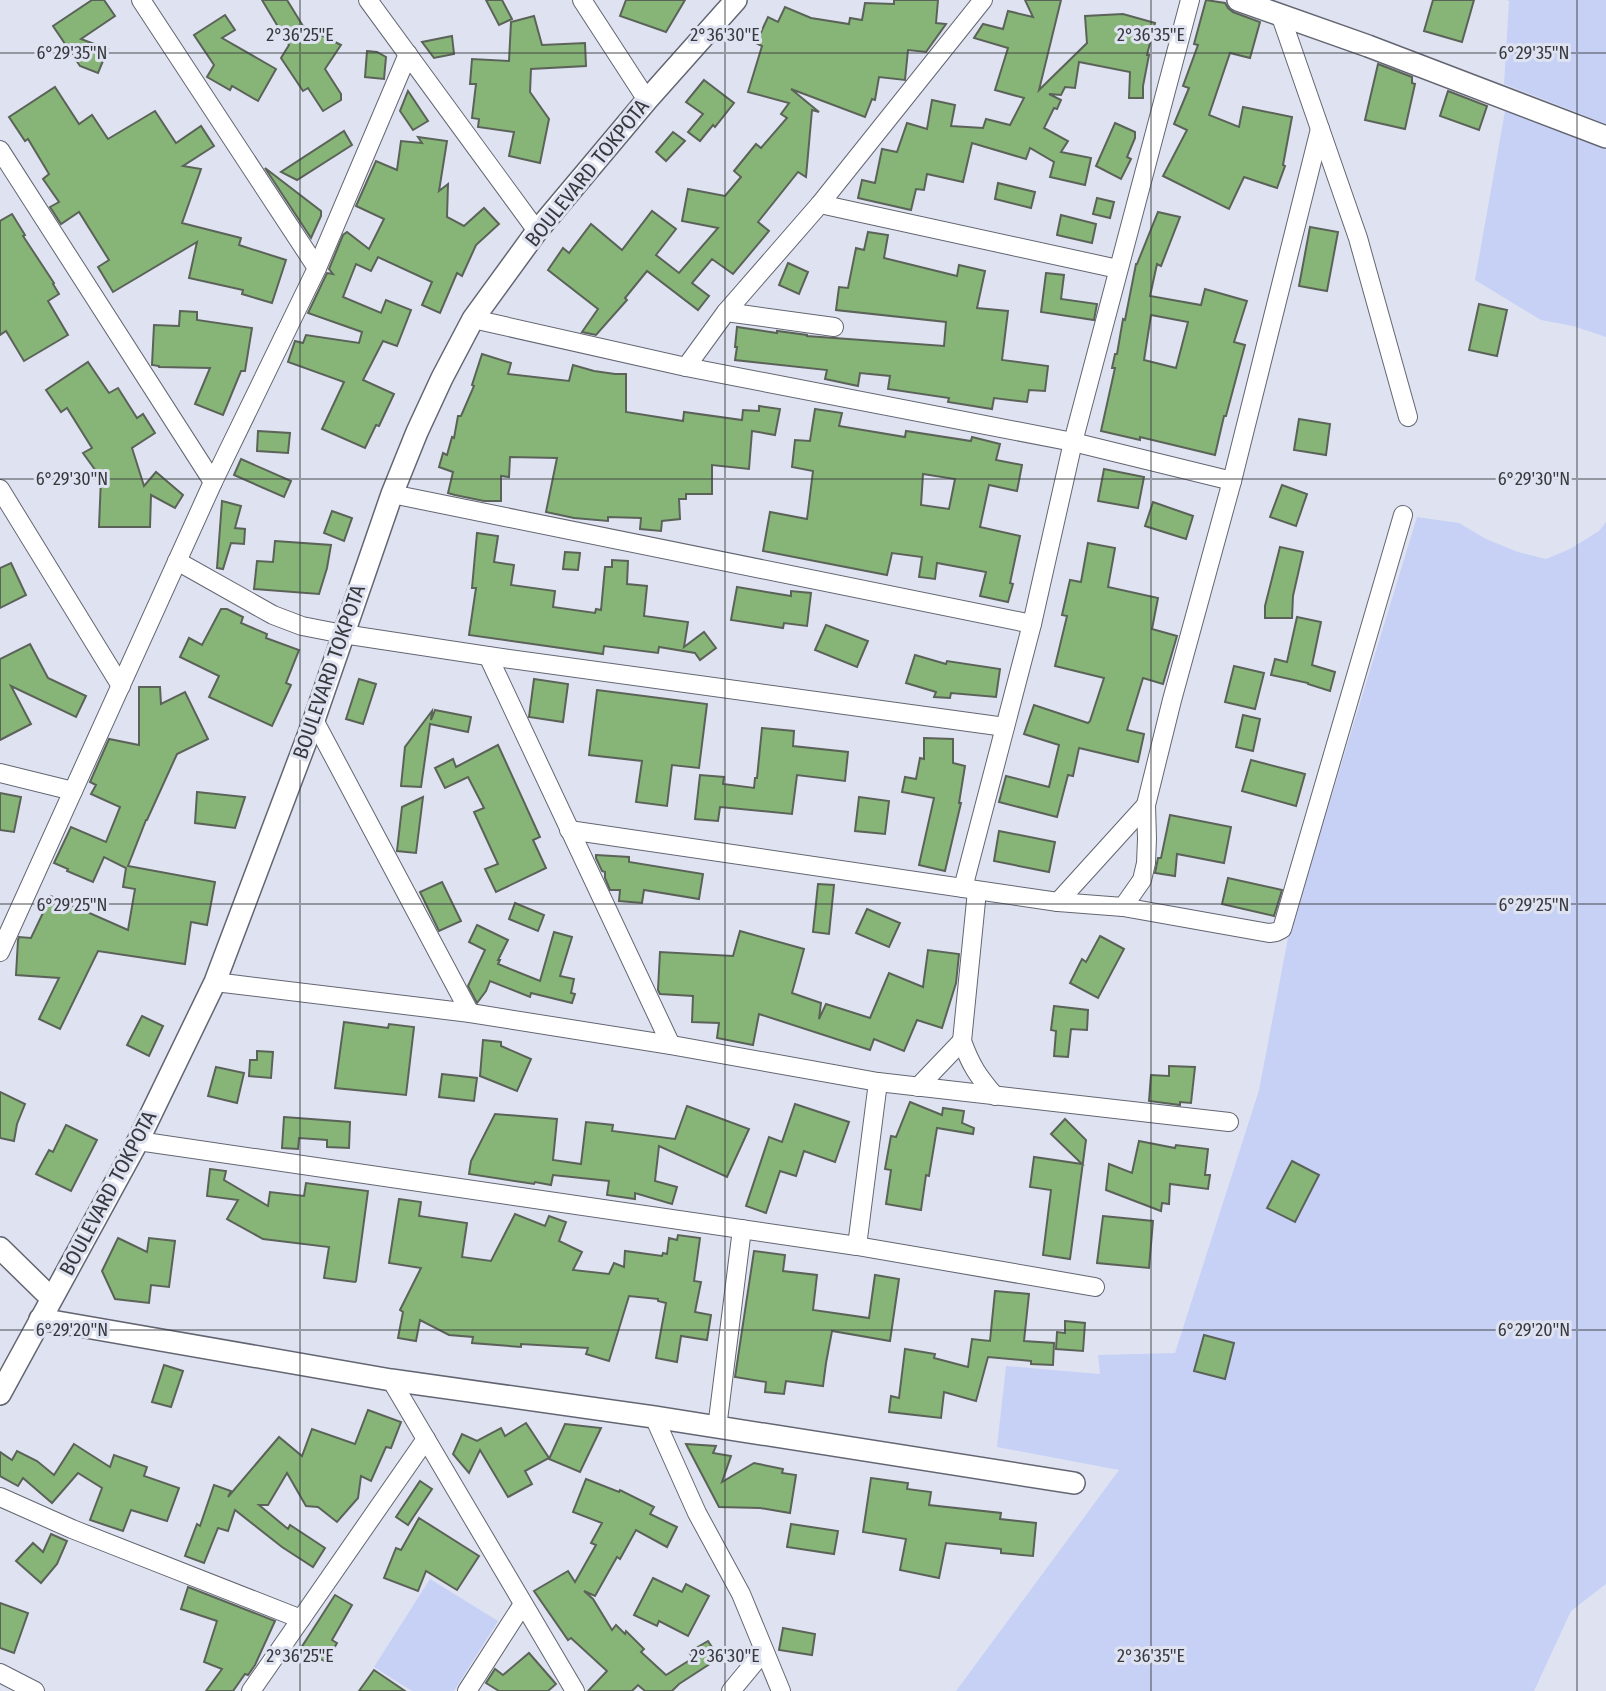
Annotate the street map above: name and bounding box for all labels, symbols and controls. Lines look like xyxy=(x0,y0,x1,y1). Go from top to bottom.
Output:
text: 2°36'25"E xyxy=(266,24,334,46)
text: 2°36'30"E xyxy=(690,24,760,46)
text: 2°36'35"E xyxy=(1117,24,1185,46)
text: 6°29'35"N xyxy=(37,42,107,64)
text: 6°29'35"N xyxy=(1499,42,1569,64)
street label: BOULEVARD TOKPOTA xyxy=(519,94,655,252)
text: 6°29'30"N xyxy=(36,468,108,490)
text: 6°29'30"N xyxy=(1498,468,1570,490)
street label: BOULEVARD TOKPOTA xyxy=(287,581,371,763)
text: 6°29'25"N xyxy=(37,894,107,916)
text: 6°29'25"N xyxy=(1499,894,1569,916)
street label: BOULEVARD TOKPOTA xyxy=(54,1106,162,1280)
text: 6°29'20"N xyxy=(36,1319,108,1341)
text: 6°29'20"N xyxy=(1498,1319,1570,1341)
text: 2°36'25"E xyxy=(266,1645,334,1667)
text: 2°36'30"E xyxy=(690,1645,760,1667)
text: 2°36'35"E xyxy=(1117,1645,1185,1667)

